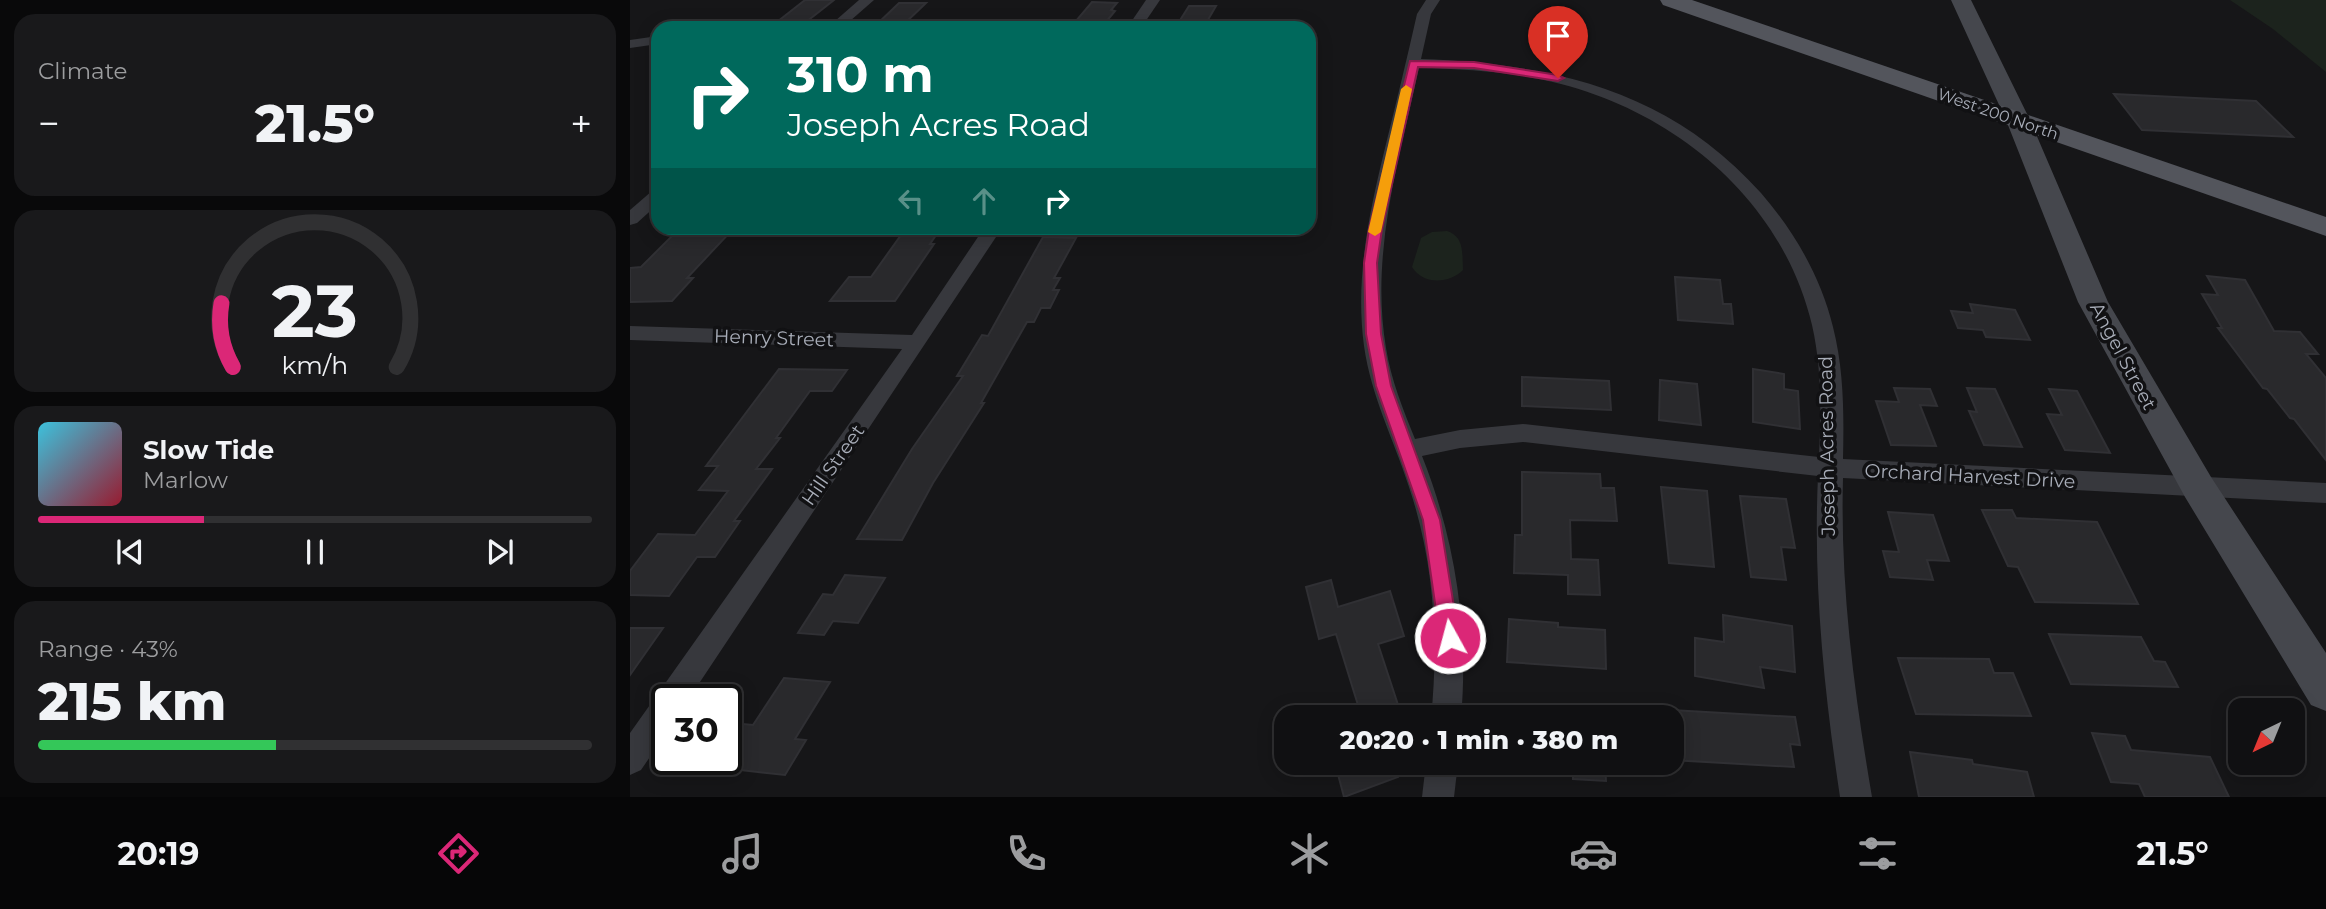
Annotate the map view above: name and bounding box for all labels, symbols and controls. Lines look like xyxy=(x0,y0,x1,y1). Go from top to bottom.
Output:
pin xyxy=(1528,6,1588,78)
icon: arrive xyxy=(1539,17,1577,55)
text: 310 m xyxy=(787,45,934,104)
icon: right xyxy=(672,49,763,140)
text: Climate xyxy=(38,57,127,85)
street label: West 200 North xyxy=(1935,84,2061,144)
text: 21.5° xyxy=(255,92,375,155)
text: − xyxy=(38,100,60,147)
text: + xyxy=(570,100,592,147)
text: Joseph Acres Road xyxy=(787,105,1090,144)
icon: left xyxy=(892,182,930,220)
icon: ahead xyxy=(965,182,1003,220)
icon: right xyxy=(1038,182,1076,220)
text: 23 xyxy=(272,267,358,355)
street label: Angel Street xyxy=(2085,298,2161,414)
street label: Henry Street xyxy=(714,324,835,352)
text: km/h xyxy=(282,349,348,379)
street label: Joseph Acres Road xyxy=(1814,356,1840,537)
street label: Hill Street xyxy=(797,420,869,510)
text: Slow Tide xyxy=(143,434,274,466)
street label: Orchard Harvest Drive xyxy=(1864,459,2076,493)
text: Marlow xyxy=(143,466,228,494)
icon: previous xyxy=(111,533,149,571)
icon: pause xyxy=(296,533,334,571)
icon: next xyxy=(481,533,519,571)
position arrow xyxy=(1413,601,1487,675)
text: Range · 43% xyxy=(38,635,178,663)
text: 215 km xyxy=(38,670,226,733)
speed limit sign: 30 xyxy=(651,684,742,775)
north arrow xyxy=(2228,698,2305,775)
map controls xyxy=(2228,698,2305,775)
text: 20:20 · 1 min · 380 m xyxy=(1340,724,1618,756)
icon: directions xyxy=(434,829,483,878)
icon: music xyxy=(718,829,767,878)
icon: phone xyxy=(1002,829,1051,878)
icon: climate xyxy=(1285,829,1334,878)
icon: car xyxy=(1569,829,1618,878)
icon: filters xyxy=(1853,829,1902,878)
text: 20:19 xyxy=(117,834,199,873)
text: 21.5° xyxy=(2137,834,2209,873)

